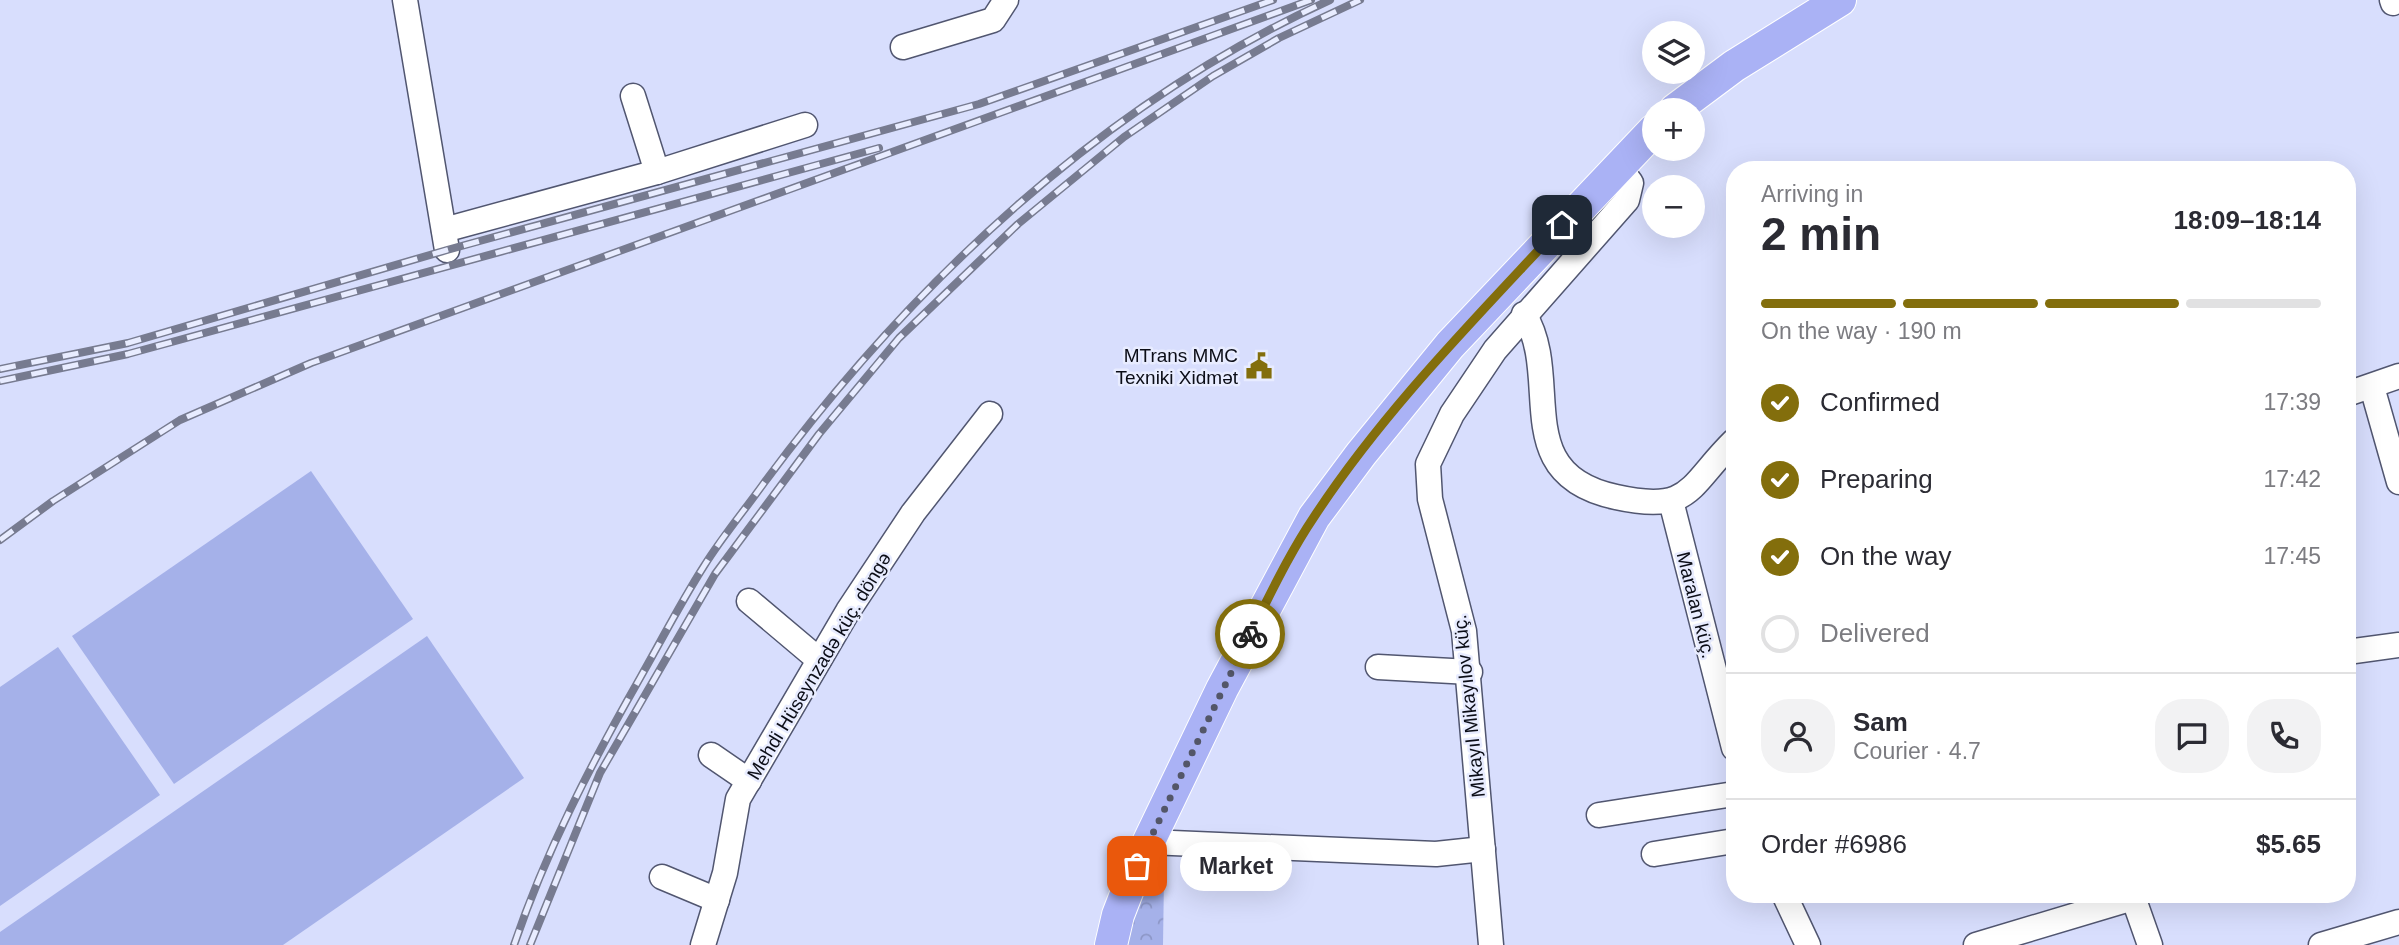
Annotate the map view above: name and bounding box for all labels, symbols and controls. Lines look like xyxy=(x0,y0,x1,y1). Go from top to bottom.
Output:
map controls xyxy=(1642,21,1705,238)
button: layers xyxy=(1642,21,1705,84)
button: + xyxy=(1642,98,1705,161)
button: − xyxy=(1642,175,1705,238)
text: Arriving in xyxy=(1761,181,1863,207)
pin xyxy=(1532,195,1592,255)
text: 18:09–18:14 xyxy=(2174,205,2321,235)
icon: home xyxy=(1543,206,1581,244)
text: 2 min xyxy=(1761,208,1881,260)
text: On the way · 190 m xyxy=(1761,318,1962,344)
place label: MTrans MMC Texniki Xidmət xyxy=(1116,345,1239,388)
public building icon: MTrans MMC Texniki Xidmət xyxy=(1244,351,1274,381)
icon: check xyxy=(1761,384,1799,422)
text: Confirmed xyxy=(1820,387,1940,417)
text: 17:39 xyxy=(2263,389,2321,415)
icon: check xyxy=(1761,461,1799,499)
text: Preparing xyxy=(1820,464,1933,494)
text: 17:42 xyxy=(2263,466,2321,492)
icon: check xyxy=(1761,538,1799,576)
text: On the way xyxy=(1820,541,1952,571)
text: 17:45 xyxy=(2263,543,2321,569)
street label: Mehdi Hüseynzadə küç. döngə xyxy=(743,549,895,783)
street label: Maralan küç. xyxy=(1673,550,1719,660)
courier xyxy=(1215,599,1285,669)
street label: Mikayıl Mikayılov küç. xyxy=(1449,614,1489,798)
icon: bike xyxy=(1231,615,1269,653)
text: Delivered xyxy=(1820,618,1930,648)
button: person xyxy=(1761,699,1835,773)
button: chat xyxy=(2155,699,2229,773)
button: phone xyxy=(2247,699,2321,773)
text: Sam xyxy=(1853,707,1908,737)
text: Courier · 4.7 xyxy=(1853,738,1981,764)
text: Order #6986 xyxy=(1761,829,1907,859)
text: $5.65 xyxy=(2256,829,2321,859)
pin xyxy=(1107,836,1167,896)
callout: Market xyxy=(1179,842,1291,890)
icon: bag xyxy=(1118,847,1156,885)
text: Market xyxy=(1199,853,1273,879)

